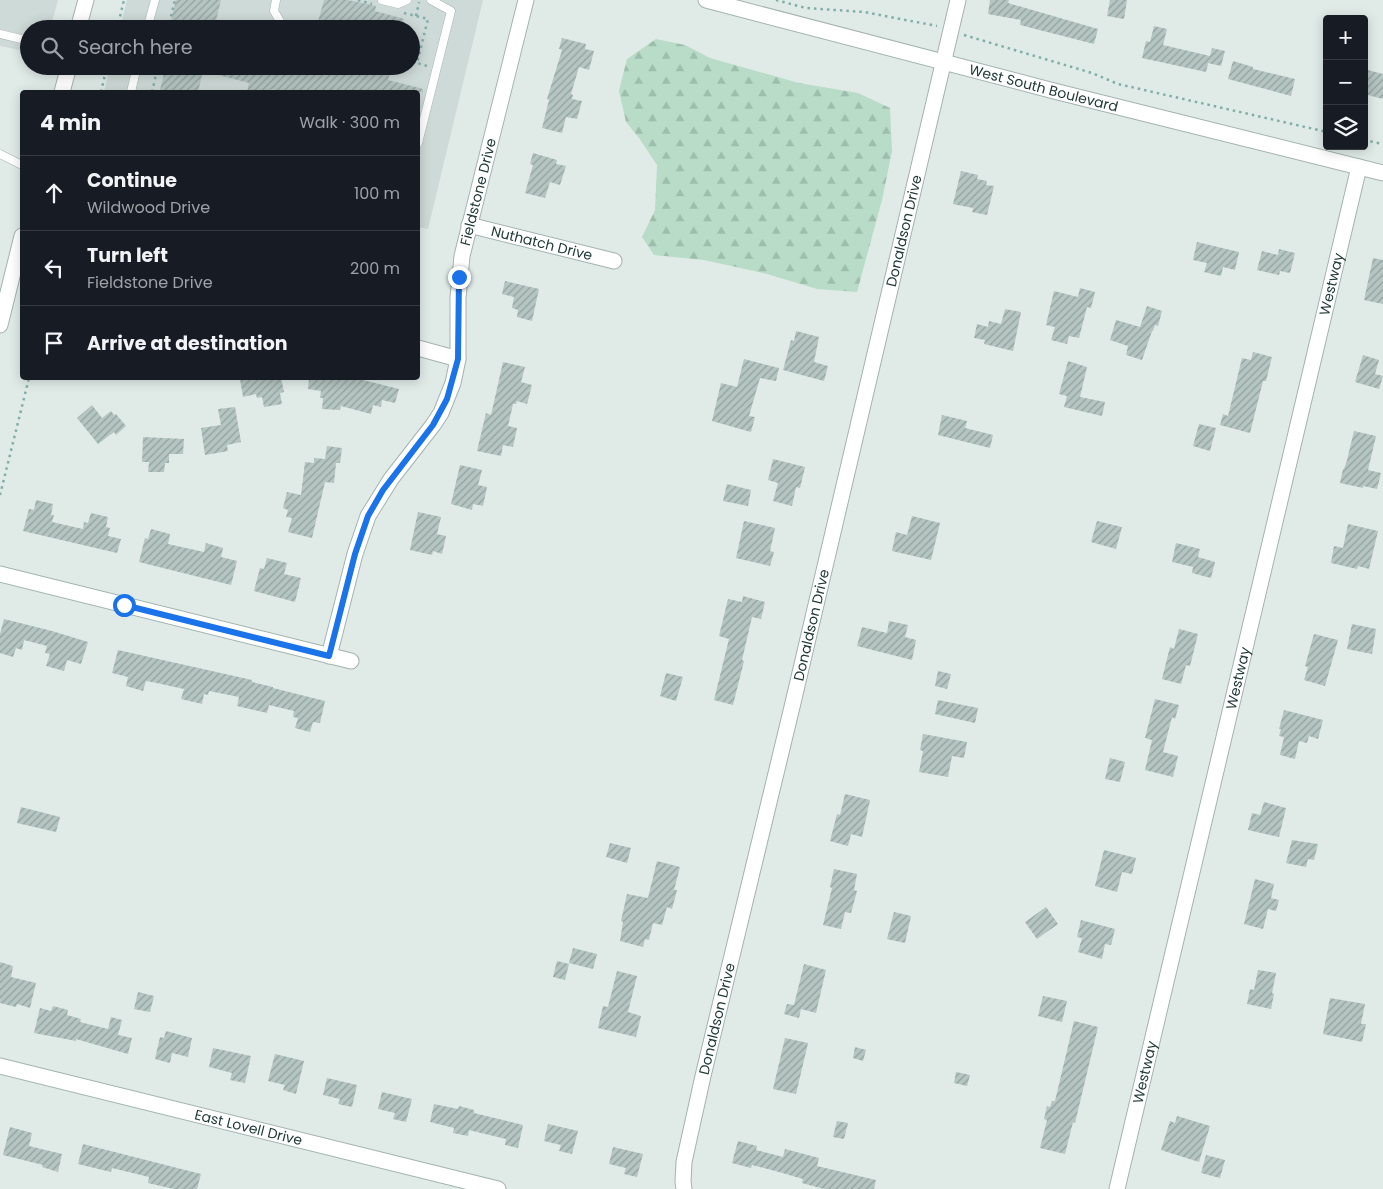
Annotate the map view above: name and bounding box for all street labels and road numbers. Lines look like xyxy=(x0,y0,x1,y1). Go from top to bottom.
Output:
street label: West South Boulevard xyxy=(967,59,1120,117)
street label: Fieldstone Drive xyxy=(455,136,501,248)
street label: Donaldson Drive xyxy=(881,172,927,289)
street label: Nuthatch Drive xyxy=(489,221,595,265)
street label: Westway xyxy=(1314,251,1348,317)
street label: Donaldson Drive xyxy=(788,567,834,683)
street label: Westway xyxy=(1221,645,1255,711)
street label: Donaldson Drive xyxy=(694,961,740,1077)
street label: Westway xyxy=(1128,1039,1162,1105)
street label: East Lovell Drive xyxy=(193,1104,305,1150)

